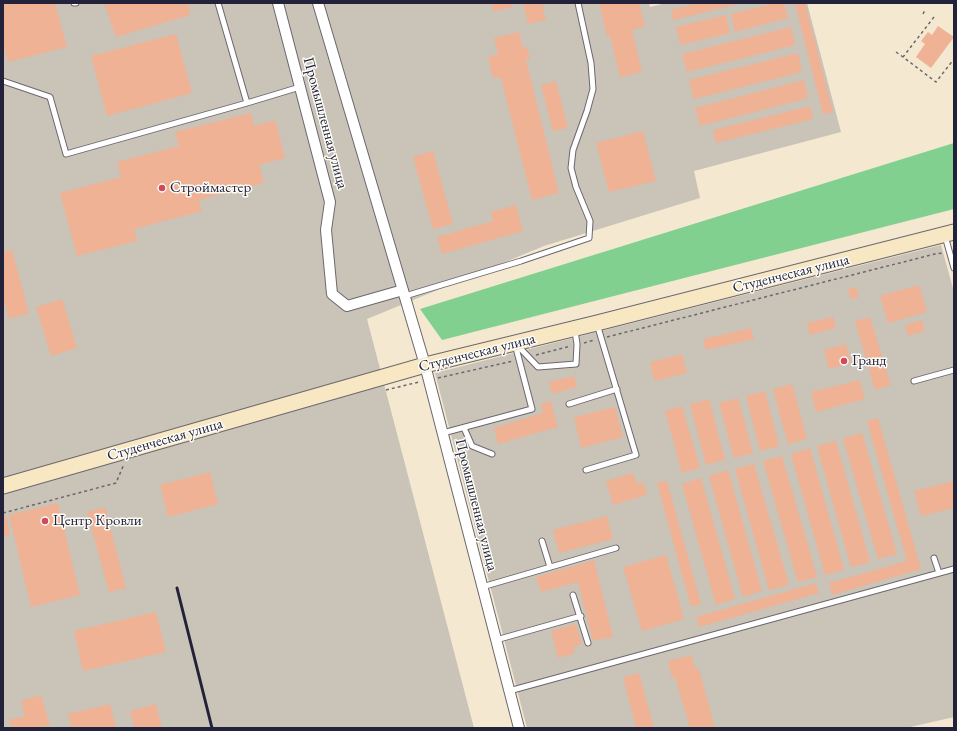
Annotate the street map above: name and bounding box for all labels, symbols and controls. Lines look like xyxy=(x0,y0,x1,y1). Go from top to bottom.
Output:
street label: Промышленная улица xyxy=(299,55,351,191)
place label: Строймастер xyxy=(170,179,251,197)
marker: Строймастер xyxy=(157,183,167,193)
street label: Студенческая улица xyxy=(731,251,851,297)
street label: Студенческая улица xyxy=(417,330,537,376)
place label: Гранд xyxy=(852,352,886,370)
marker: Гранд xyxy=(839,356,849,366)
street label: Студенческая улица xyxy=(105,415,225,465)
street label: Промышленная улица xyxy=(451,437,501,573)
place label: Центр Кровли xyxy=(53,512,142,530)
marker: Центр Кровли xyxy=(40,516,50,526)

